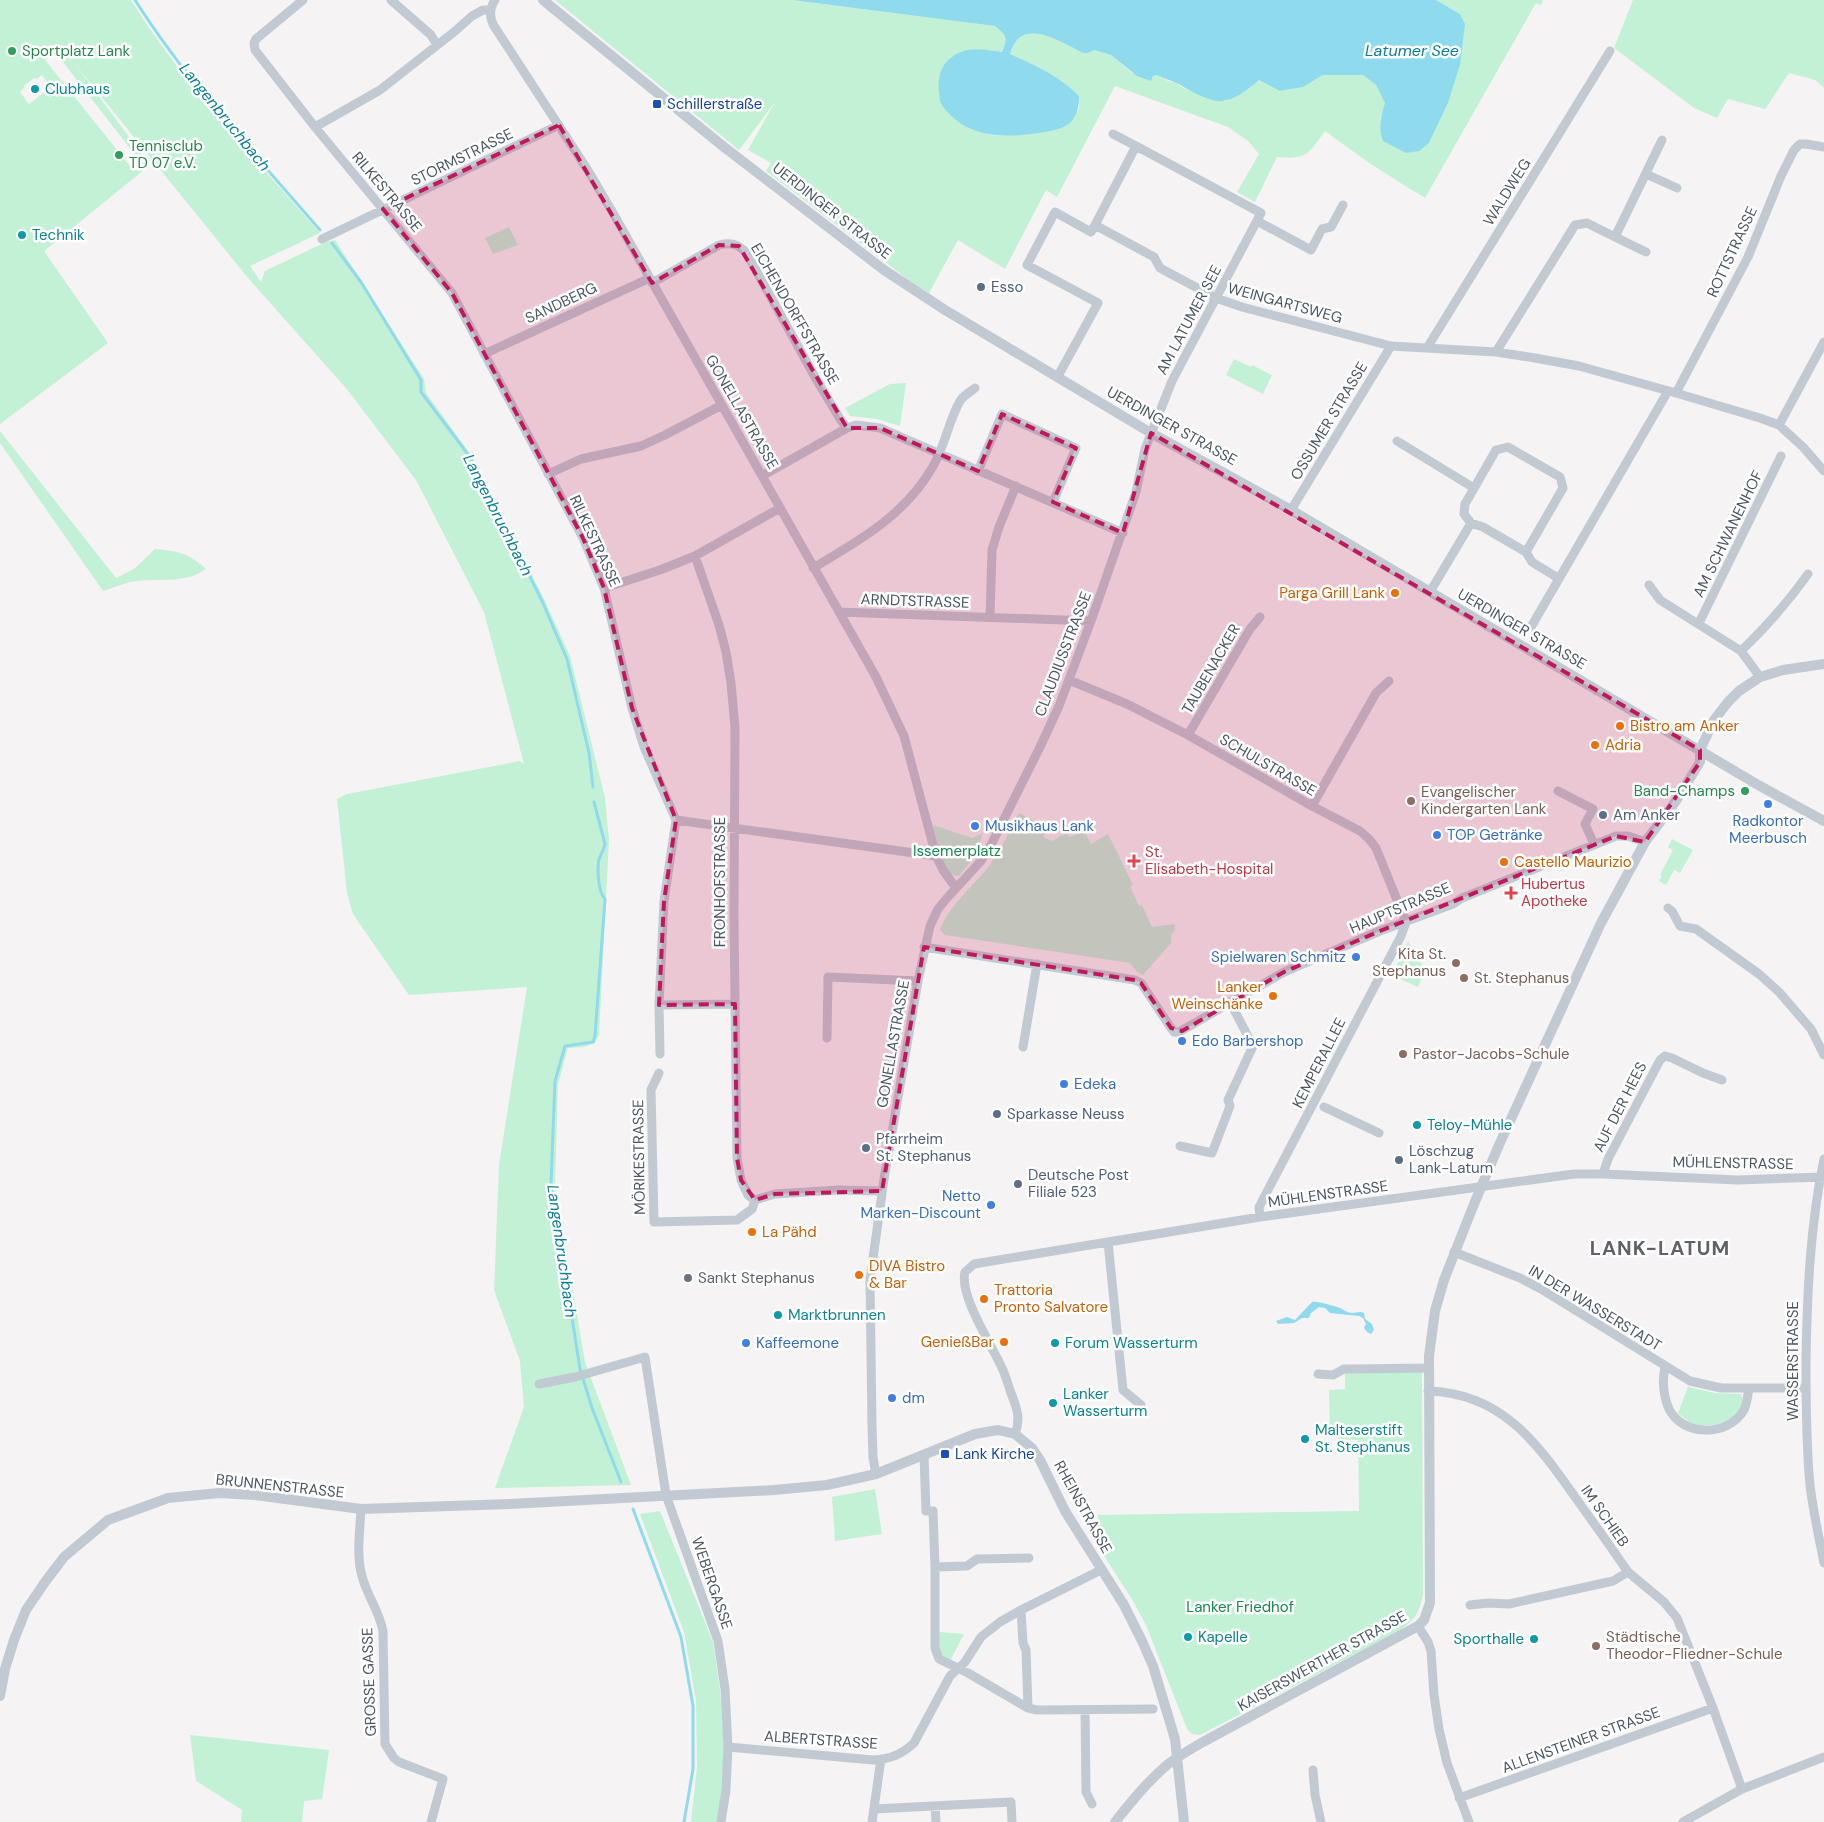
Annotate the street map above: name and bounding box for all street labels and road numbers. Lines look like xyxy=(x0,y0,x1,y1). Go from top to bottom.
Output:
street label: STORMSTRASSE xyxy=(408,124,516,190)
street label: RILKESTRASSE xyxy=(347,148,427,236)
street label: WALDWEG xyxy=(1478,155,1536,229)
street label: UERDINGER STRASSE xyxy=(768,158,896,264)
street label: ROTTSTRASSE xyxy=(1702,203,1762,301)
street label: EICHENDORFFSTRASSE xyxy=(746,240,844,388)
street label: AM LATUMER SEE xyxy=(1152,262,1226,378)
street label: SANDBERG xyxy=(522,278,600,328)
street label: WEINGARTSWEG xyxy=(1225,278,1345,328)
street label: GONELLASTRASSE xyxy=(701,351,783,473)
street label: OSSUMER STRASSE xyxy=(1286,358,1372,484)
street label: UERDINGER STRASSE xyxy=(1103,382,1241,470)
street label: AM SCHWANENHOF xyxy=(1689,467,1767,601)
street label: RILKESTRASSE xyxy=(565,492,625,590)
street label: UERDINGER STRASSE xyxy=(1454,584,1590,674)
street label: ARNDTSTRASSE xyxy=(860,589,970,613)
street label: CLAUDIUSSTRASSE xyxy=(1030,589,1096,719)
street label: TAUBENACKER xyxy=(1177,620,1245,718)
street label: SCHULSTRASSE xyxy=(1216,729,1320,801)
street label: FRONHOFSTRASSE xyxy=(710,817,730,947)
street label: HAUPTSTRASSE xyxy=(1346,878,1454,938)
street label: GONELLASTRASSE xyxy=(872,979,914,1109)
street label: KEMPERALLEE xyxy=(1288,1015,1350,1111)
street label: AUF DER HEES xyxy=(1589,1058,1651,1156)
street label: MÖRIKESTRASSE xyxy=(628,1099,650,1215)
street label: MÜHLENSTRASSE xyxy=(1672,1152,1794,1174)
street label: MÜHLENSTRASSE xyxy=(1267,1176,1389,1212)
street label: IN DER WASSERSTADT xyxy=(1525,1260,1665,1356)
street label: WASSERSTRASSE xyxy=(1783,1301,1803,1421)
street label: RHEINSTRASSE xyxy=(1049,1457,1117,1557)
street label: BRUNNENSTRASSE xyxy=(215,1469,345,1503)
street label: IM SCHIEB xyxy=(1576,1481,1634,1551)
street label: WEBERGASSE xyxy=(687,1534,737,1632)
street label: KAISERSWERTHER STRASSE xyxy=(1234,1606,1410,1716)
street label: GROSSE GASSE xyxy=(357,1627,381,1737)
street label: ALLENSTEINER STRASSE xyxy=(1499,1702,1663,1778)
street label: ALBERTSTRASSE xyxy=(763,1726,879,1754)

